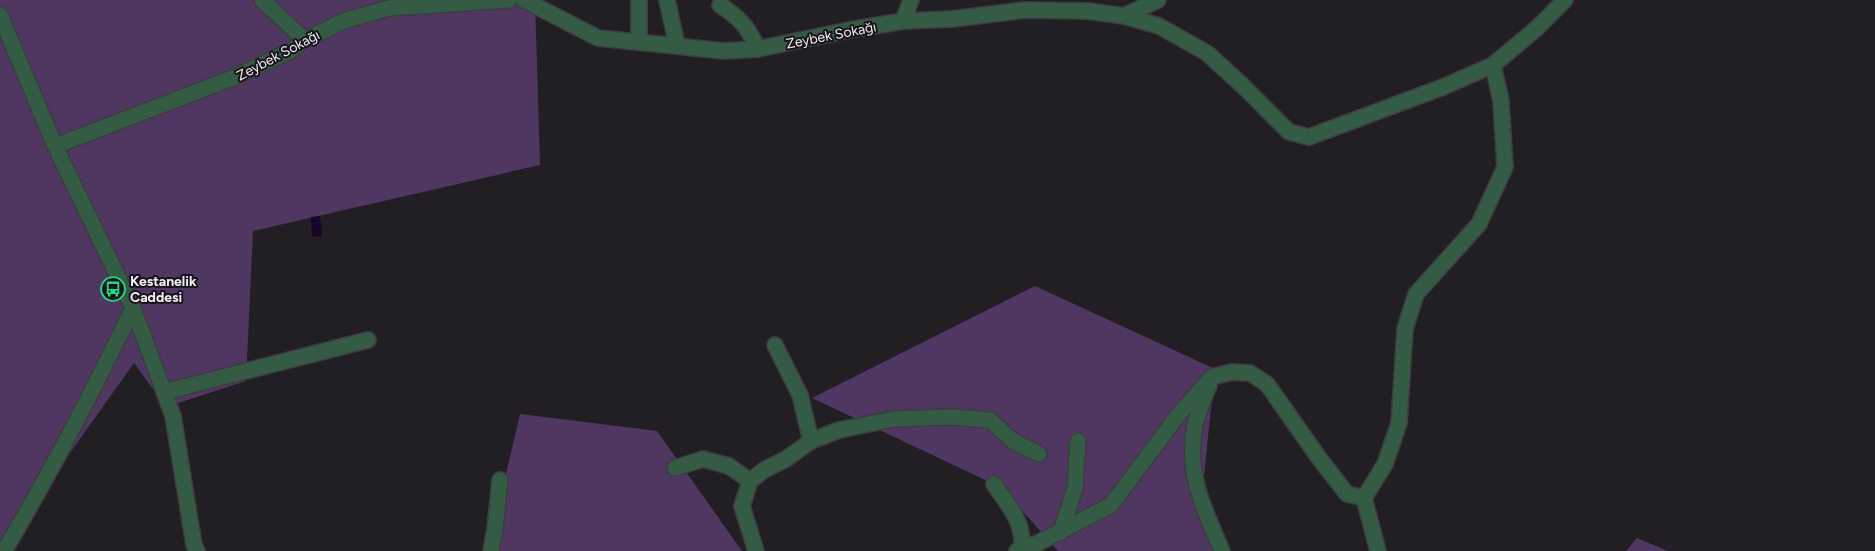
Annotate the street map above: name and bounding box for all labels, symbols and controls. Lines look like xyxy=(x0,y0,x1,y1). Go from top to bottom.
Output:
street label: Zeybek Sokağı xyxy=(784,18,878,53)
street label: Zeybek Sokağı xyxy=(234,26,323,85)
place label: Kestanelik Caddesi xyxy=(130,273,197,306)
bus stop icon: Kestanelik Caddesi xyxy=(100,276,126,302)

